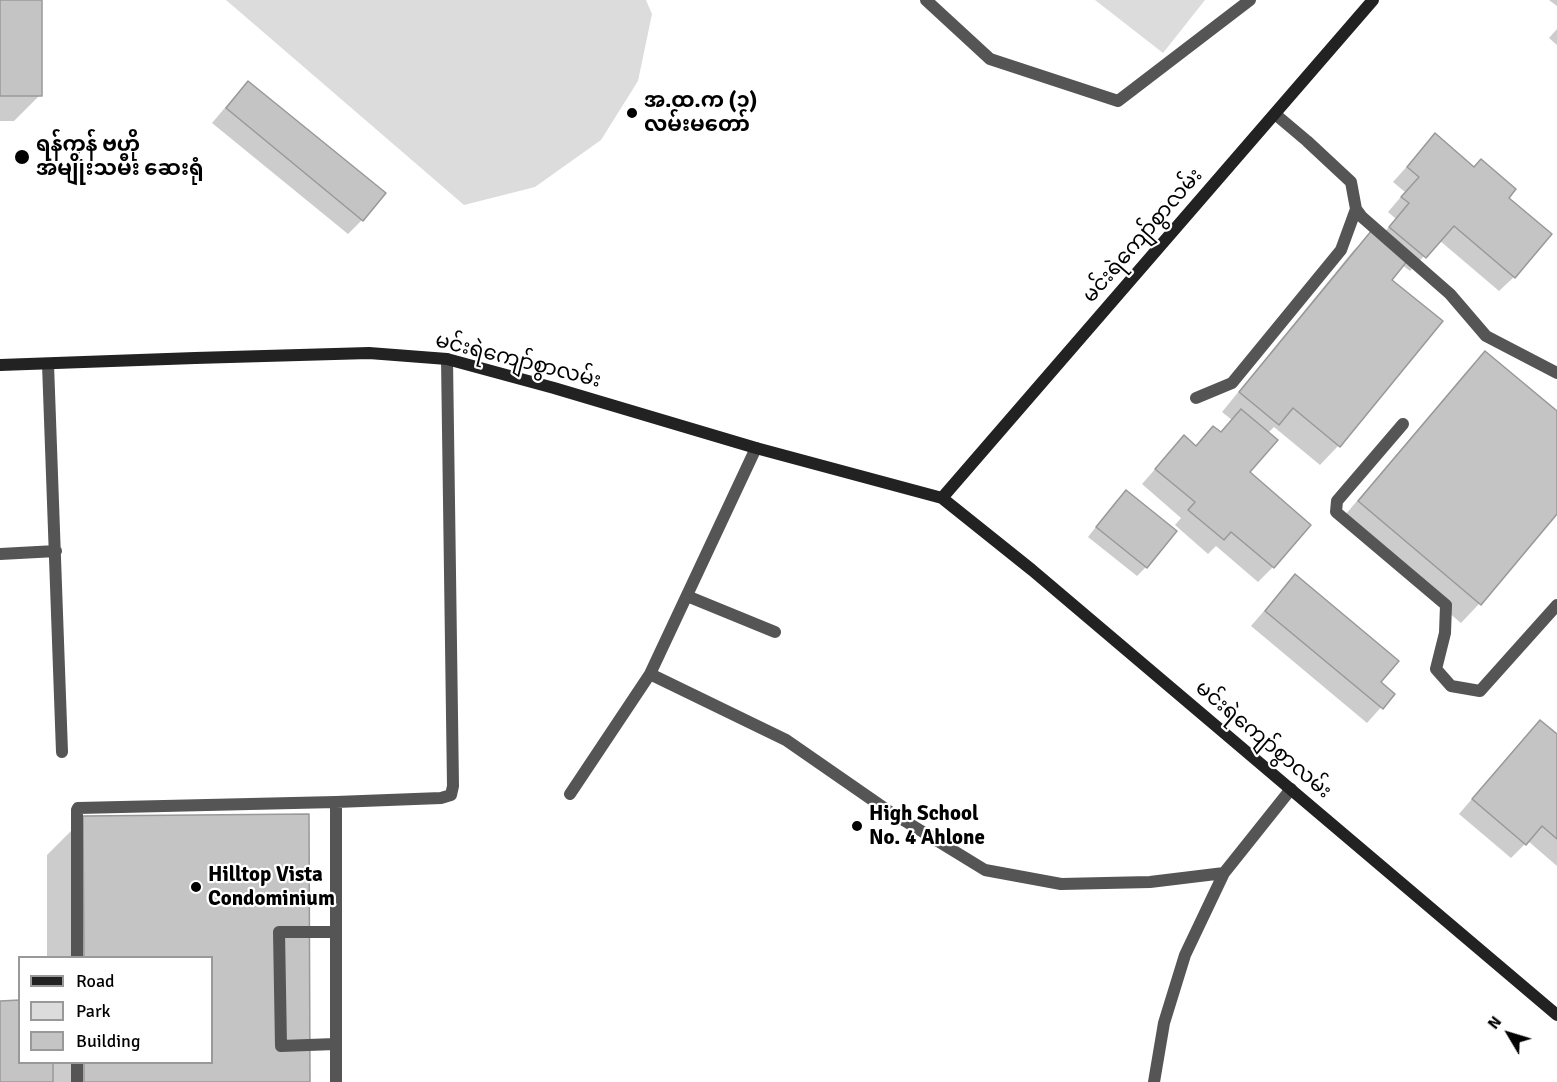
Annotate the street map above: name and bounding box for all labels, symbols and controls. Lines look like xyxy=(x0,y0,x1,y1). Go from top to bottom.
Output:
place label: အ.ထ.က (၁) လမ်းမတော် xyxy=(644,88,757,138)
marker: အ.ထ.က (၁) လမ်းမတော် xyxy=(625,106,639,120)
place label: ရန်ကုန် ဗဟို အမျိုးသမီး ဆေးရုံ xyxy=(36,132,204,182)
marker: ရန်ကုန် ဗဟို အမျိုးသမီး ဆေးရုံ xyxy=(13,148,31,166)
street label: မင်းရဲကျော်စွာလမ်း xyxy=(1078,164,1208,308)
street label: မင်းရဲကျော်စွာလမ်း xyxy=(433,328,603,394)
street label: မင်းရဲကျော်စွာလမ်း xyxy=(1190,676,1336,804)
place label: High School No. 4 Ahlone xyxy=(869,801,985,851)
marker: High School No. 4 Ahlone xyxy=(850,819,864,833)
place label: Hilltop Vista Condominium xyxy=(208,862,335,912)
marker: Hilltop Vista Condominium xyxy=(189,880,203,894)
legend xyxy=(18,956,213,1064)
text: Road xyxy=(76,970,115,992)
text: Park xyxy=(76,1000,111,1022)
north arrow xyxy=(1479,1004,1539,1064)
text: N xyxy=(1484,1012,1506,1033)
text: Building xyxy=(76,1030,140,1052)

